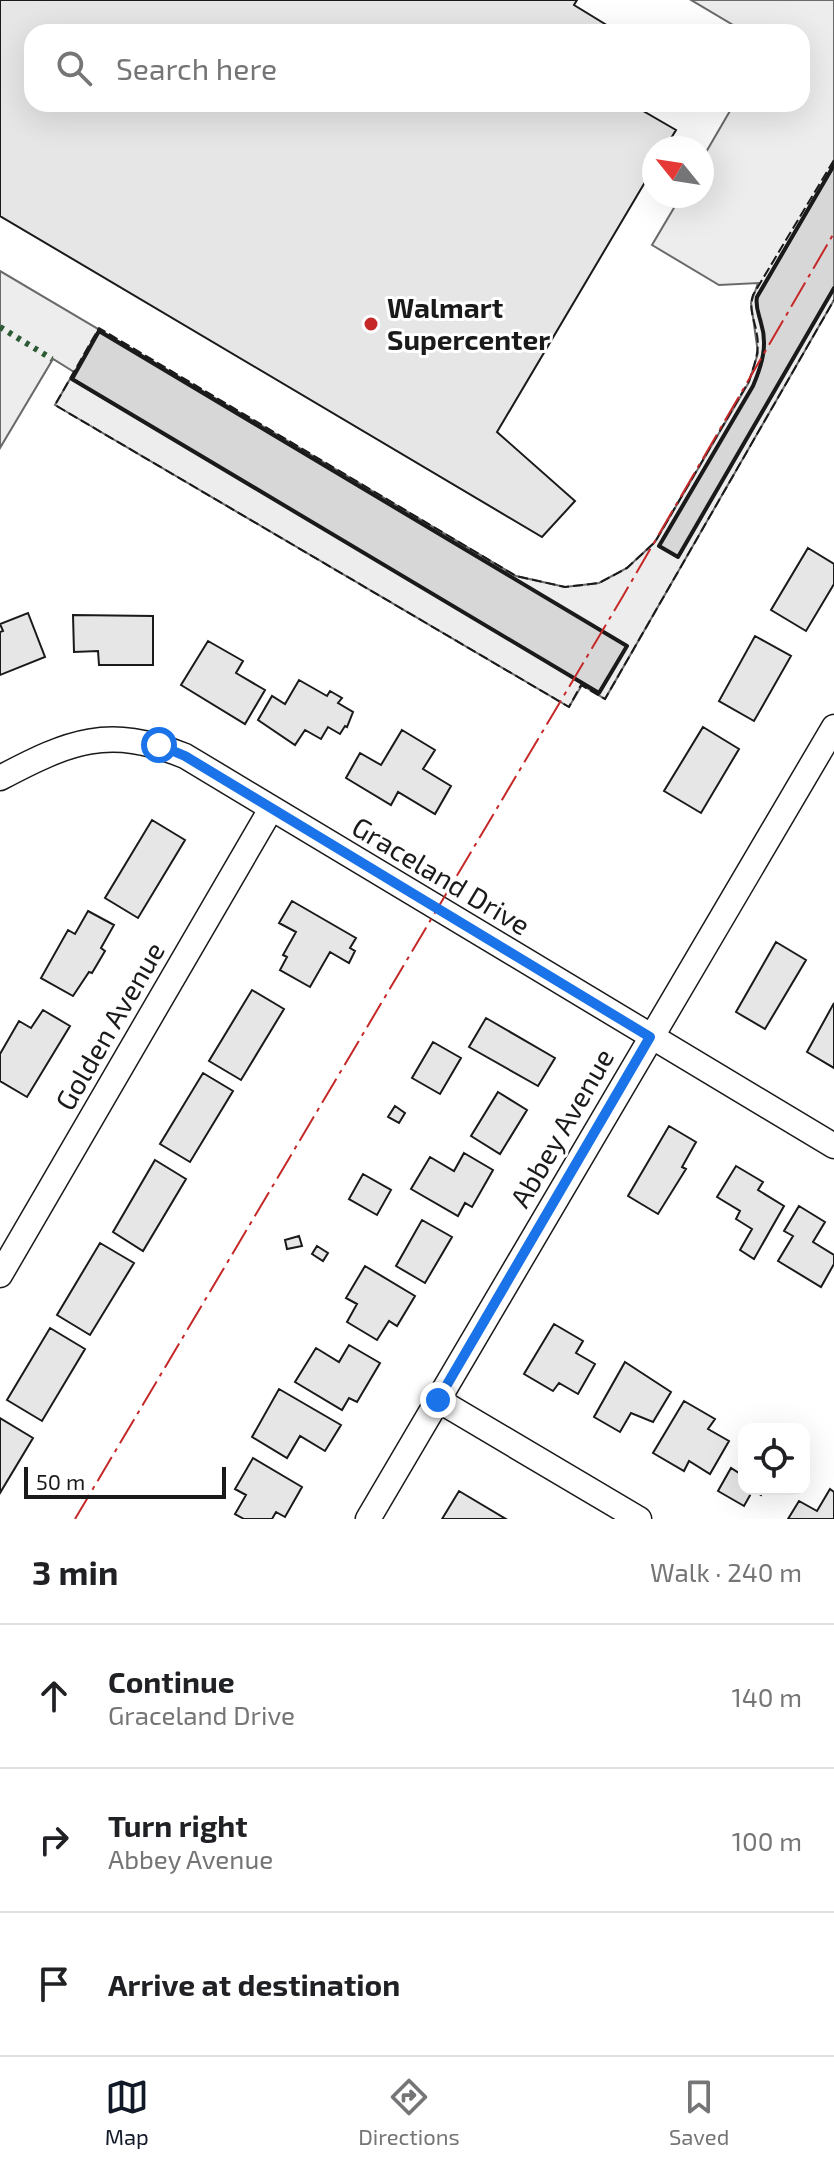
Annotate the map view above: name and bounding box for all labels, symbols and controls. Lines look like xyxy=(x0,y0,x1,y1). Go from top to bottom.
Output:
search box xyxy=(24,24,810,112)
icon: search xyxy=(52,46,96,90)
text: Search here xyxy=(116,50,277,86)
north arrow xyxy=(642,136,714,208)
place label: Walmart Supercenter xyxy=(387,290,550,356)
marker: Walmart Supercenter xyxy=(362,315,380,333)
route start xyxy=(141,727,177,763)
street label: Graceland Drive xyxy=(346,809,537,942)
street label: Golden Avenue xyxy=(47,935,171,1116)
street label: Abbey Avenue xyxy=(502,1042,620,1213)
route end xyxy=(420,1382,456,1418)
map controls xyxy=(738,1423,810,1495)
button: locate xyxy=(738,1423,810,1495)
scale bar xyxy=(24,1463,226,1499)
text: 50 m xyxy=(36,1468,85,1494)
text: 3 min xyxy=(32,1551,118,1592)
text: Walk · 240 m xyxy=(650,1556,802,1587)
text: Continue xyxy=(108,1663,235,1699)
icon: ahead xyxy=(32,1674,76,1718)
text: 140 m xyxy=(731,1681,802,1712)
text: Graceland Drive xyxy=(108,1699,295,1730)
text: Turn right xyxy=(108,1807,248,1843)
icon: right xyxy=(32,1818,76,1862)
text: 100 m xyxy=(732,1825,802,1856)
text: Abbey Avenue xyxy=(108,1843,273,1874)
icon: arrive xyxy=(32,1962,76,2006)
text: Arrive at destination xyxy=(108,1966,400,2002)
tab: Map xyxy=(105,2075,149,2149)
tab: Directions xyxy=(358,2075,460,2149)
tab: Saved xyxy=(669,2075,729,2149)

